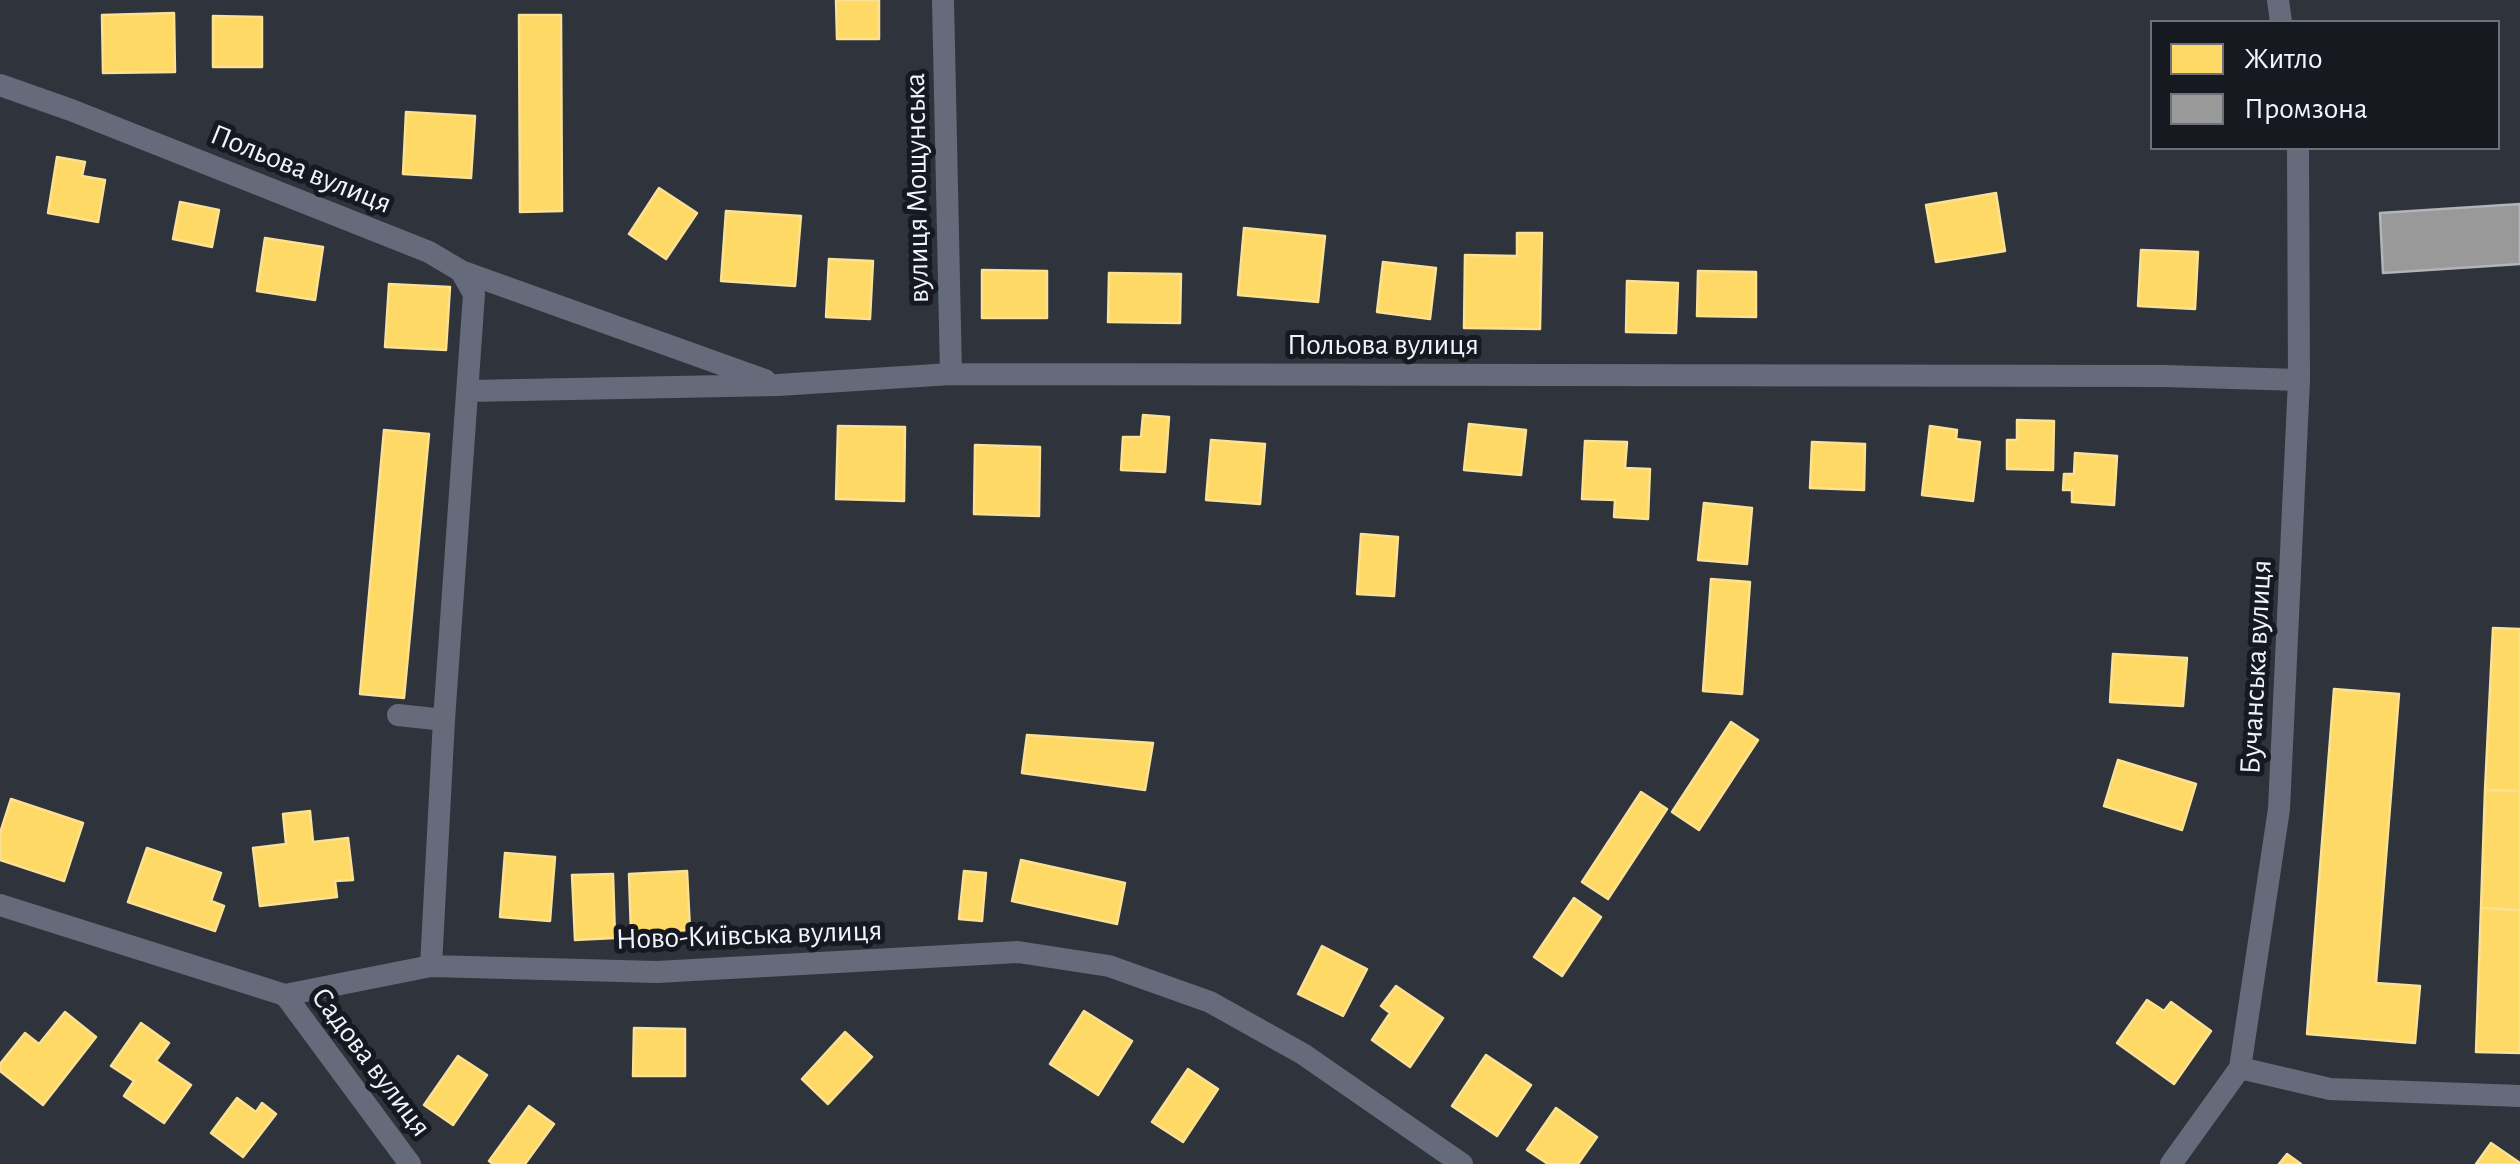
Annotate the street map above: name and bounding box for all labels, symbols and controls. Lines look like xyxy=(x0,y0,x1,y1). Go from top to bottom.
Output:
legend xyxy=(2150,20,2500,150)
text: Житло xyxy=(2244,44,2323,74)
street label: вулиця Мощунська xyxy=(897,73,937,303)
text: Промзона xyxy=(2244,94,2368,124)
street label: Польова вулиця xyxy=(205,116,397,222)
street label: Польова вулиця xyxy=(1287,327,1479,363)
street label: Бучанська вулиця xyxy=(2232,559,2280,775)
street label: Ново-Київська вулиця xyxy=(615,912,883,958)
street label: Садова вулиця xyxy=(303,980,439,1144)

